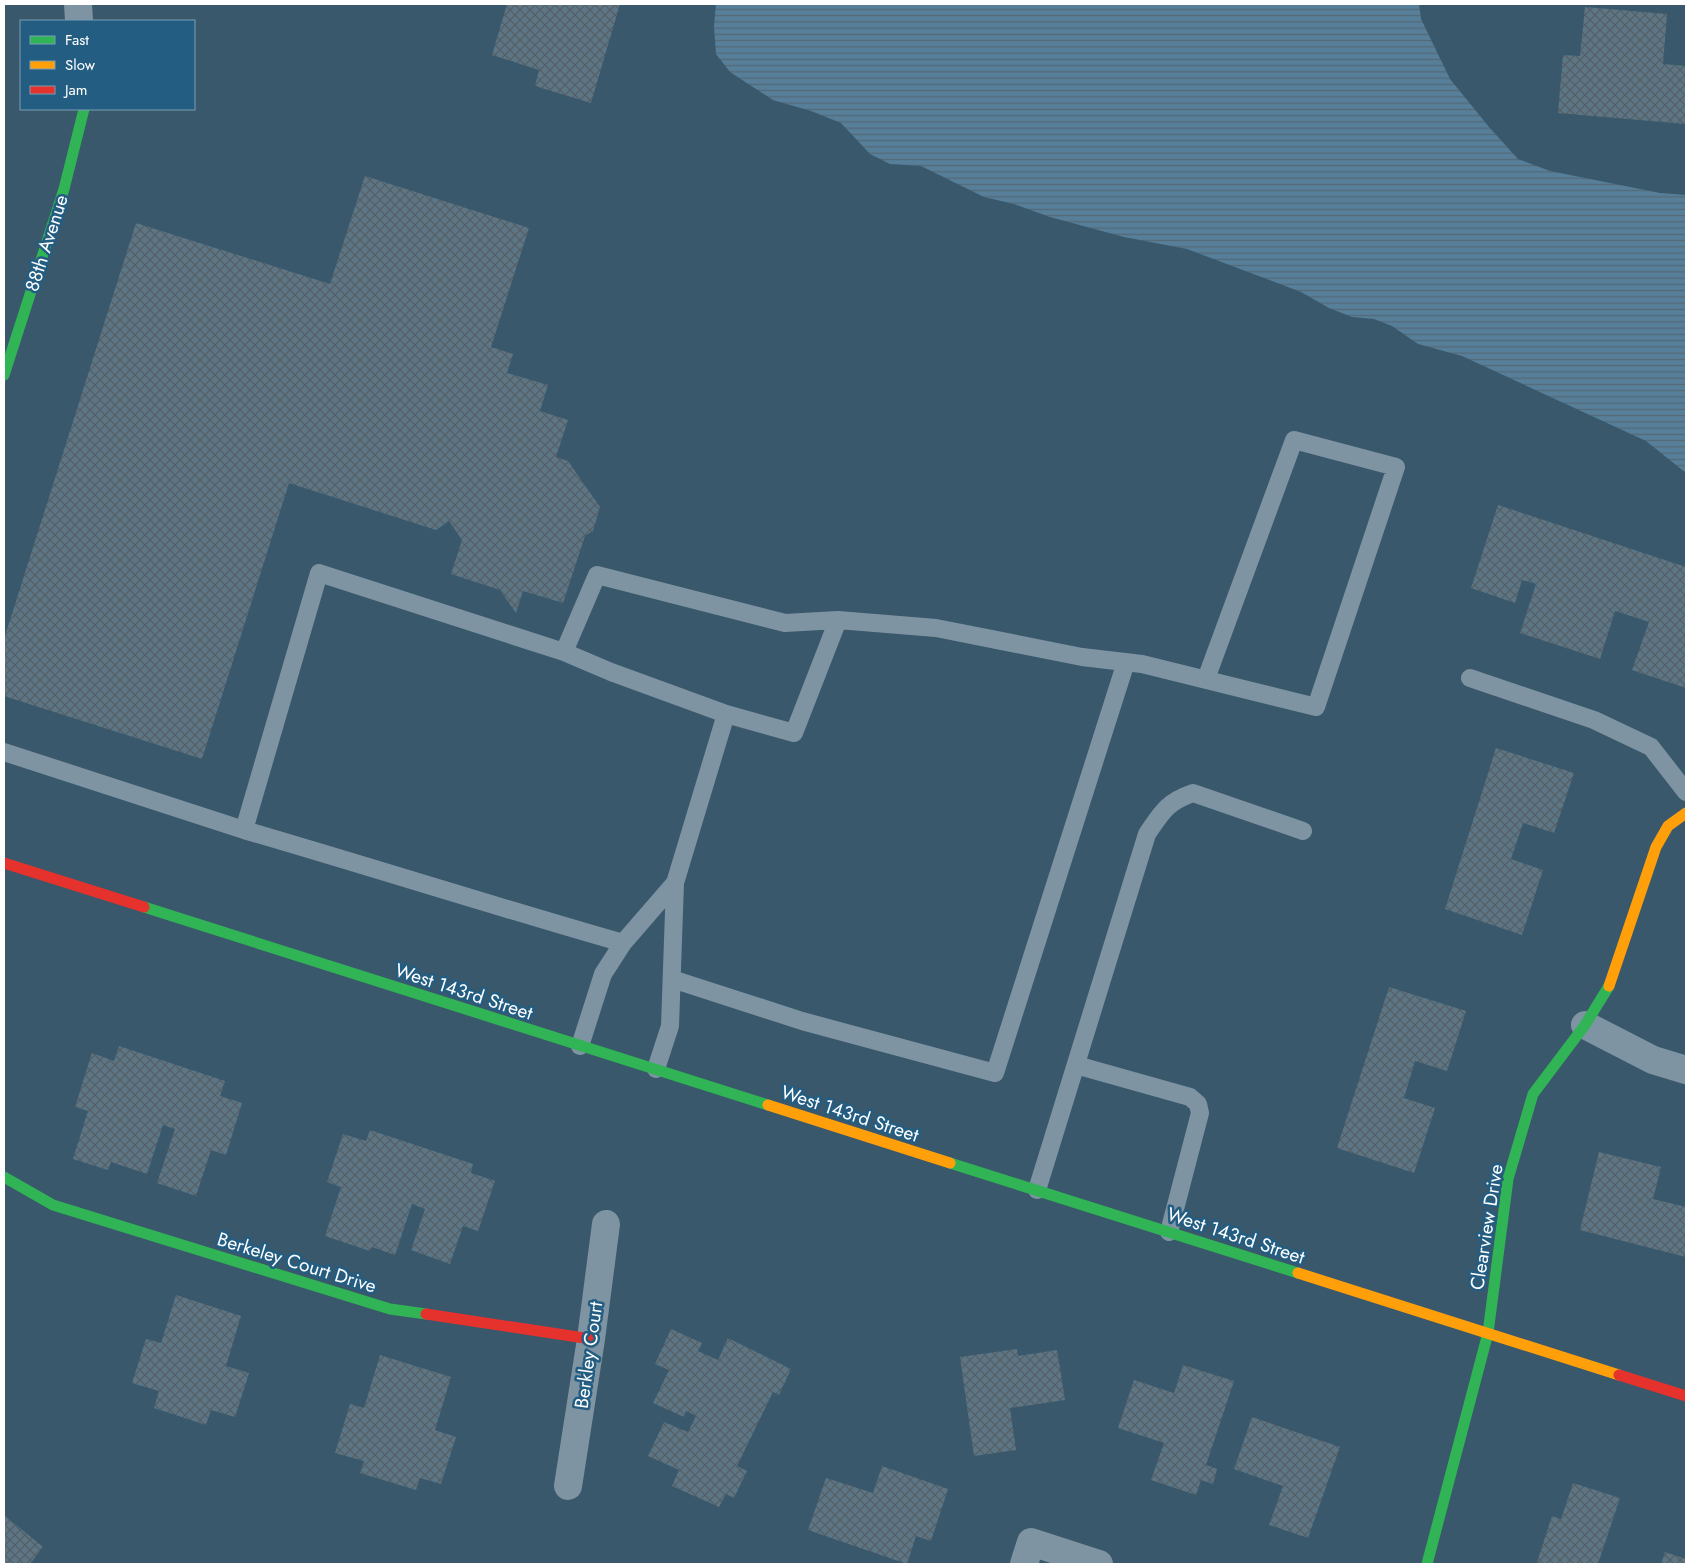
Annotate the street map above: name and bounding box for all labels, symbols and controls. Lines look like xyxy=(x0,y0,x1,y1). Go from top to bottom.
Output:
legend xyxy=(20,20,195,110)
text: Fast xyxy=(65,29,89,51)
text: Slow xyxy=(65,54,96,76)
text: Jam xyxy=(63,79,88,101)
street label: 88th Avenue xyxy=(18,191,75,295)
street label: West 143rd Street xyxy=(391,956,537,1027)
street label: West 143rd Street xyxy=(777,1078,923,1149)
street label: Clearview Drive xyxy=(1463,1162,1510,1292)
street label: West 143rd Street xyxy=(1163,1200,1309,1271)
street label: Berkeley Court Drive xyxy=(214,1225,380,1300)
street label: Berkley Court xyxy=(568,1299,609,1410)

